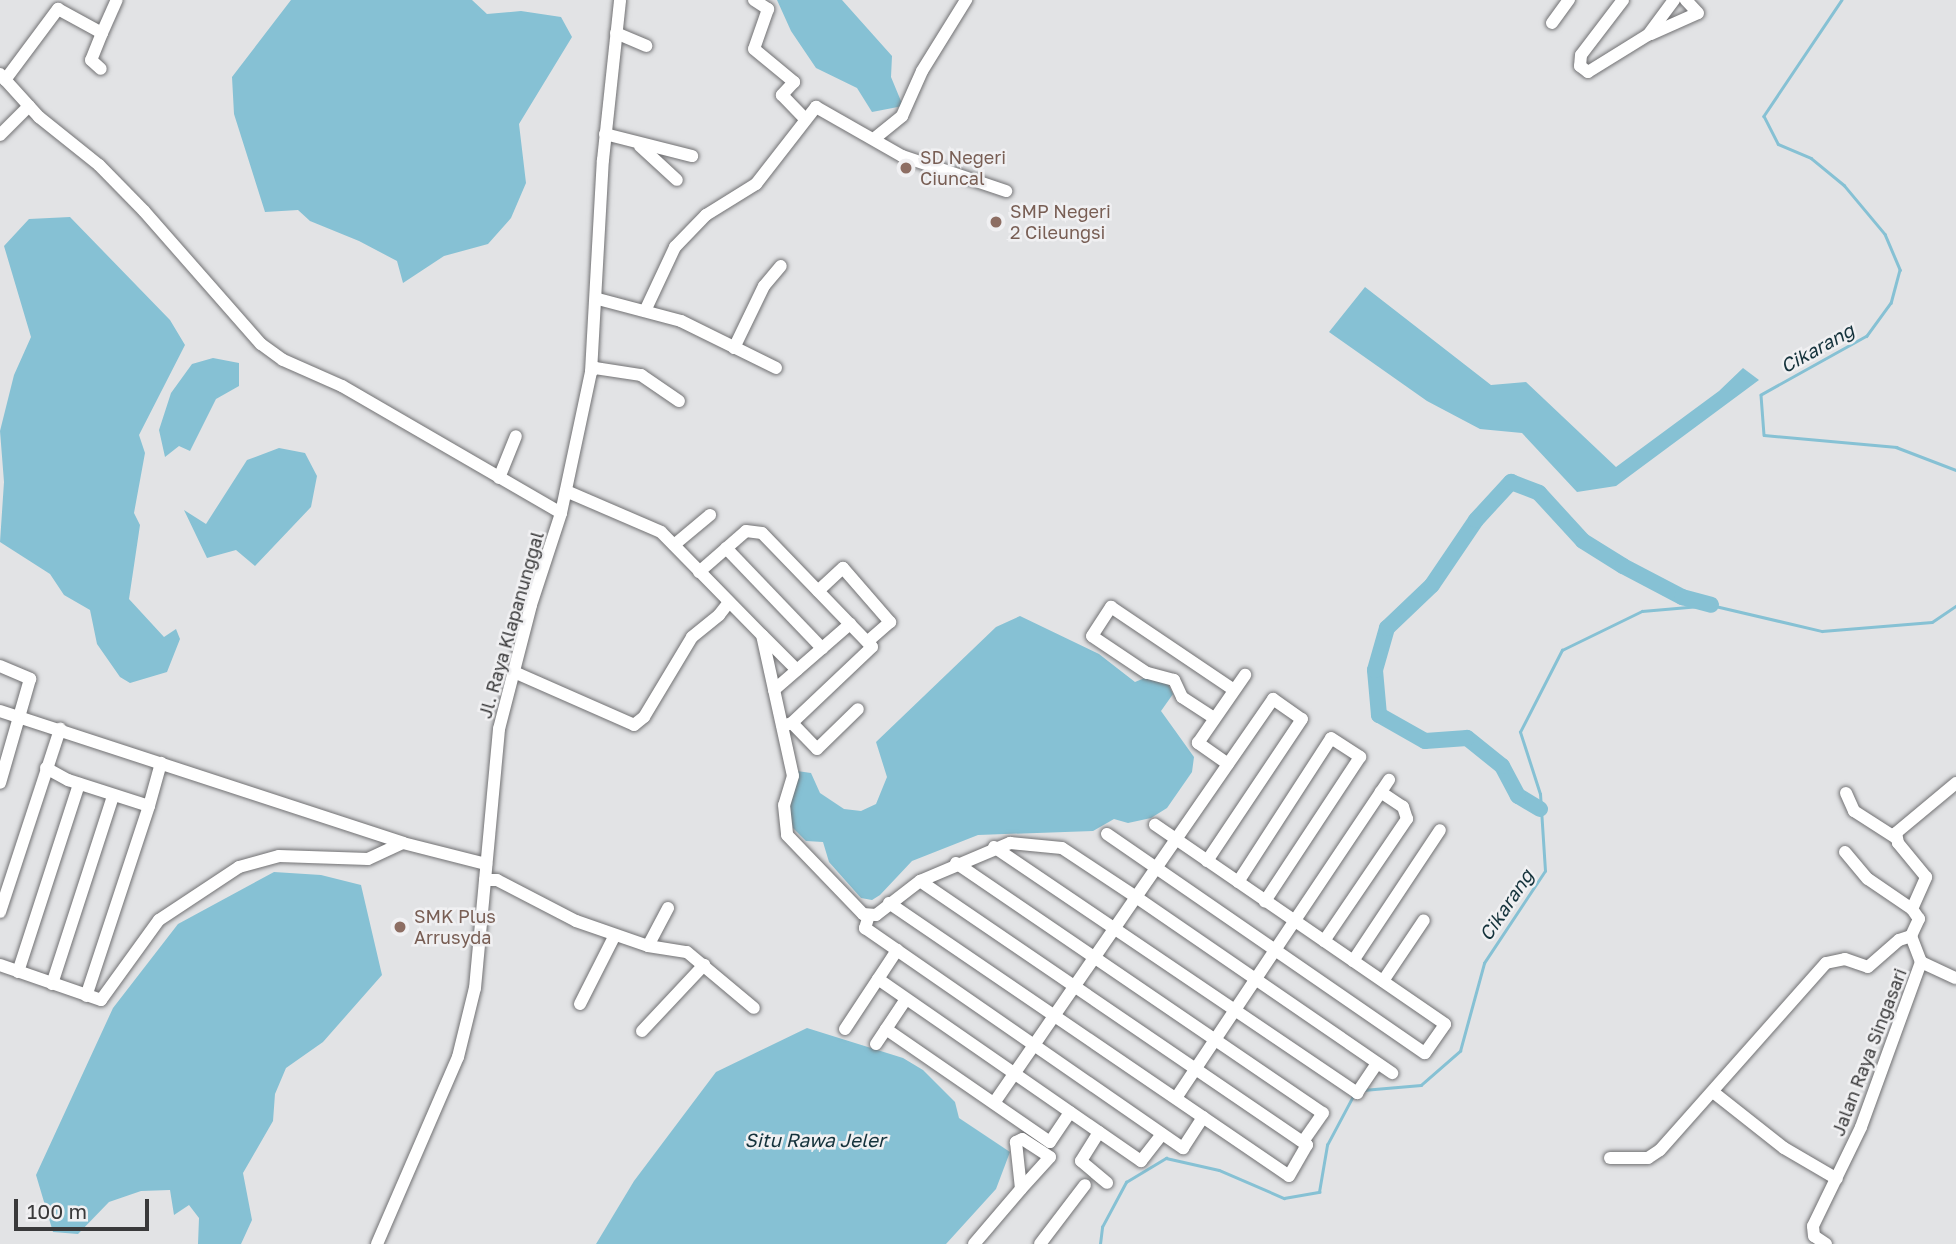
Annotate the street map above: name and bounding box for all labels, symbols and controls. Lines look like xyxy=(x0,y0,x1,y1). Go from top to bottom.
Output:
place label: SD Negeri Ciuncal xyxy=(920,147,1006,190)
marker: SD Negeri Ciuncal xyxy=(898,160,914,176)
place label: SMP Negeri 2 Cileungsi xyxy=(1010,201,1111,244)
marker: SMP Negeri 2 Cileungsi xyxy=(988,214,1004,230)
water label: Cikarang xyxy=(1776,318,1858,378)
street label: Jl. Raya Klapanunggal xyxy=(474,529,548,721)
water label: Cikarang xyxy=(1474,865,1538,945)
place label: SMK Plus Arrusyda xyxy=(414,906,496,948)
marker: SMK Plus Arrusyda xyxy=(392,919,408,935)
street label: Jalan Raya Singasari xyxy=(1827,965,1911,1139)
water label: Situ Rawa Jeler xyxy=(745,1129,885,1151)
scale bar xyxy=(18,1184,152,1228)
text: 100 m xyxy=(27,1198,87,1224)

